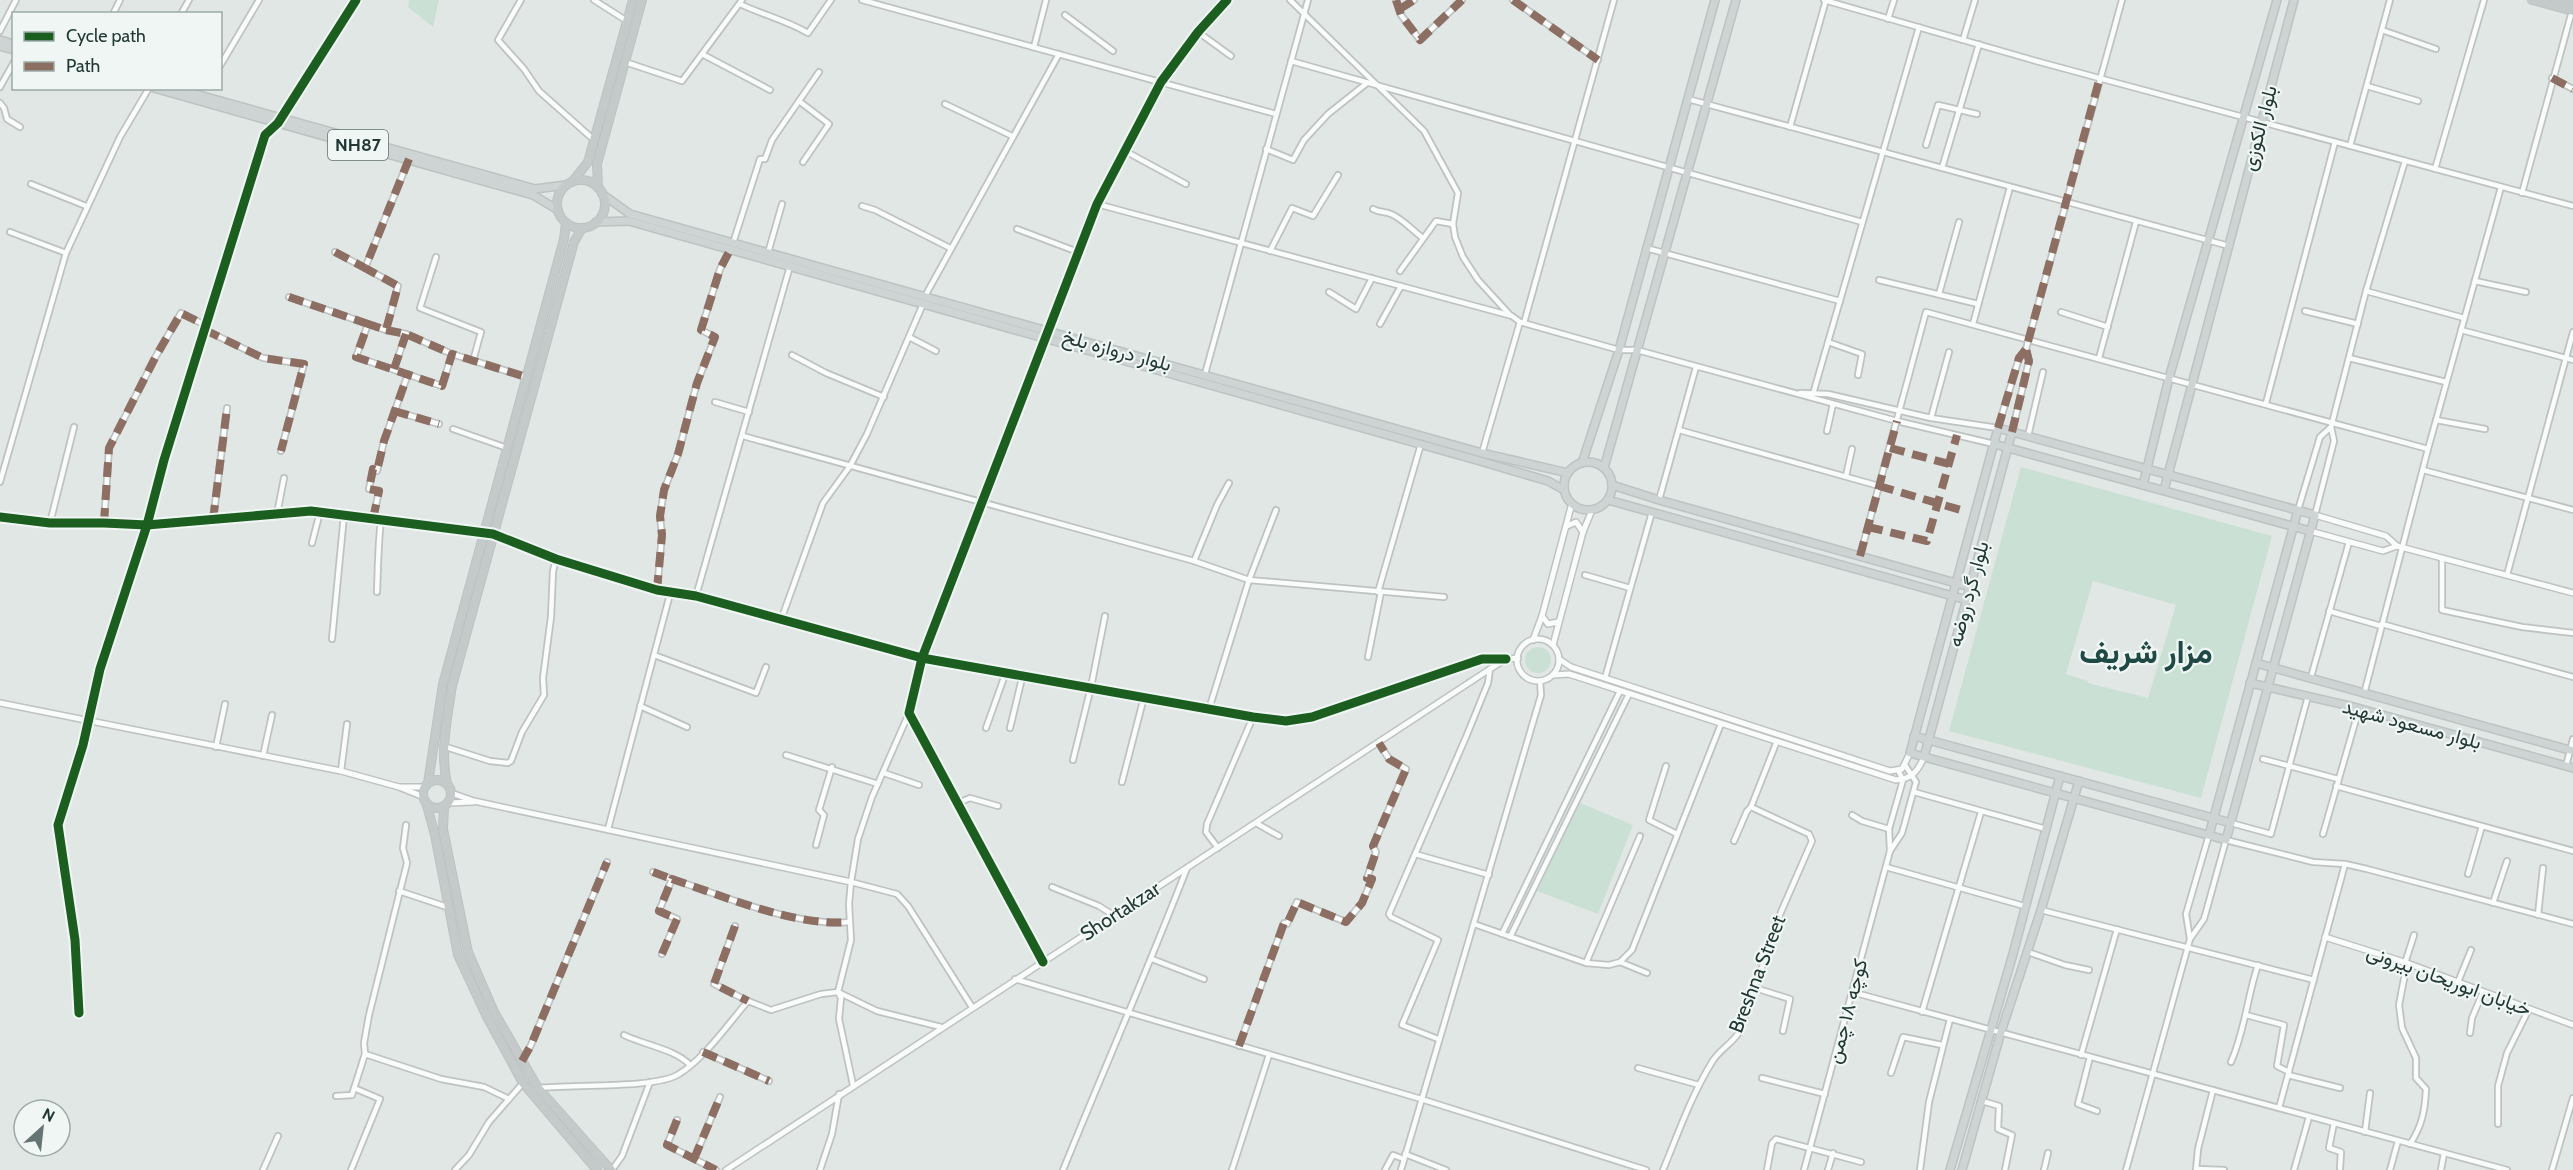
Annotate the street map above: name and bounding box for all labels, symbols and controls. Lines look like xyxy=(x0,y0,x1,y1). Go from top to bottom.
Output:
legend xyxy=(12,12,222,90)
text: Cycle path xyxy=(66,25,146,47)
text: Path xyxy=(66,55,100,77)
street label: بلوار الکوزی xyxy=(2236,83,2283,174)
road number: NH87 xyxy=(328,130,388,160)
street label: بلوار دروازه بلخ xyxy=(1059,324,1174,378)
street label: بلوار گرد روضه xyxy=(1942,538,1995,650)
district label: مزار شريف xyxy=(2079,632,2213,672)
street label: بلوار مسعود شهید xyxy=(2340,694,2484,755)
street label: Shortakzar xyxy=(1076,876,1165,946)
street label: Breshna Street xyxy=(1724,912,1791,1036)
street label: خیابان ابوریحان بیرونی xyxy=(2363,939,2535,1022)
street label: كوچه ١٨ چمن xyxy=(1822,956,1874,1066)
north arrow xyxy=(12,1098,72,1158)
text: N xyxy=(39,1104,58,1126)

